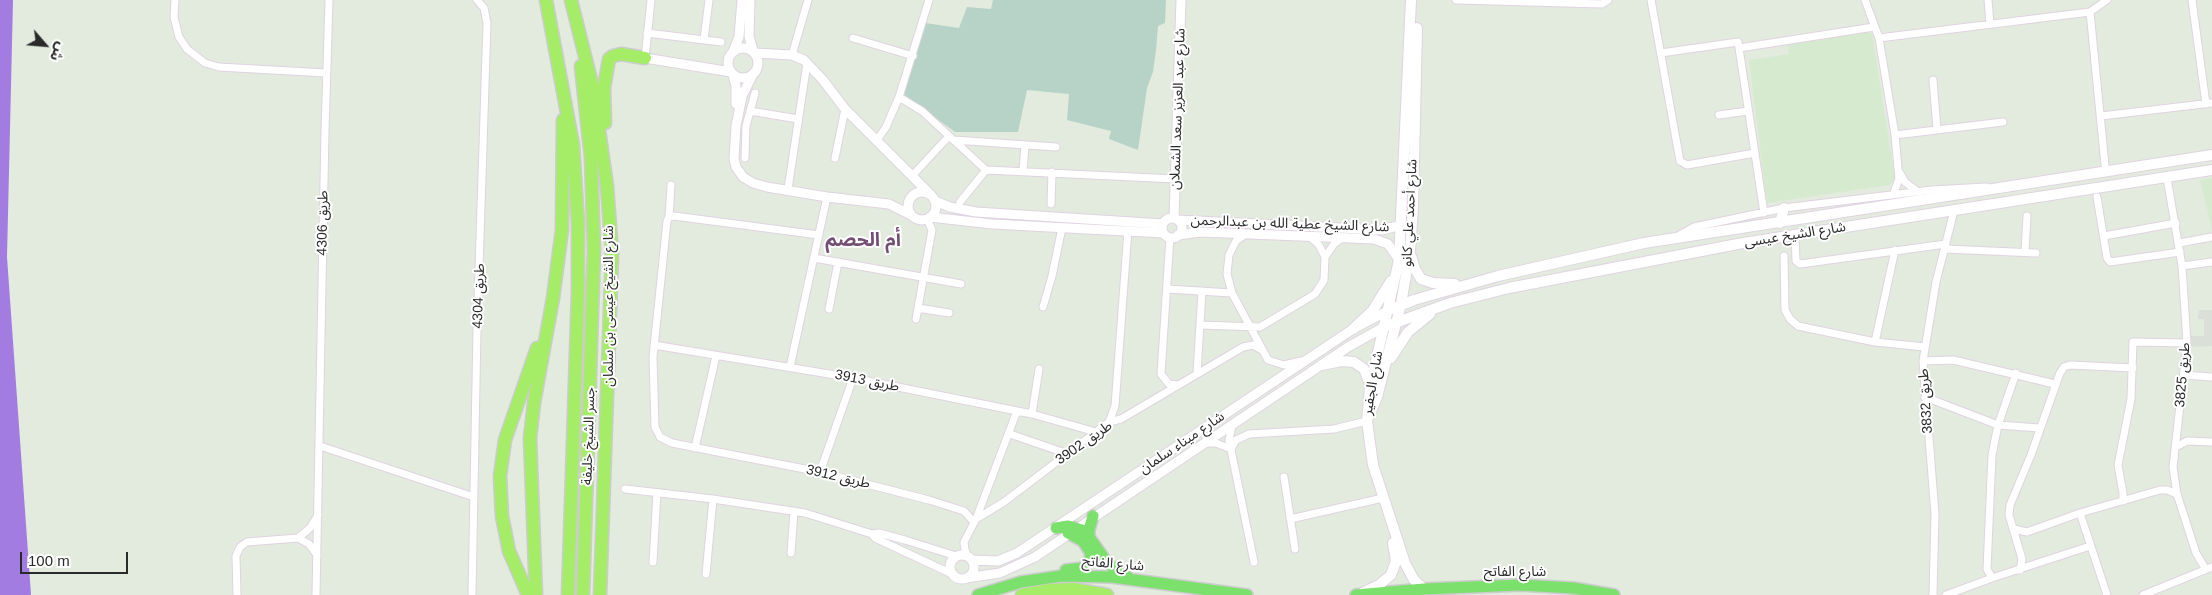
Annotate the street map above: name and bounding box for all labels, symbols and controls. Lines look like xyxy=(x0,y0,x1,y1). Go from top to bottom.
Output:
north arrow xyxy=(20,20,70,70)
street label: شارع عبد العزيز سعد الشملان xyxy=(1167,28,1189,190)
text: ش xyxy=(47,40,70,64)
street label: شارع أحمد علي كانو xyxy=(1399,159,1421,267)
street label: طريق 4306 xyxy=(314,190,332,256)
street label: شارع الشيخ عطية الله بن عبدالرحمن xyxy=(1190,212,1390,236)
street label: شارع الشيخ عيسى xyxy=(1743,219,1847,251)
street label: شارع الشيخ عيسى بن سلمان xyxy=(601,225,617,387)
district label: أم الحصم xyxy=(825,230,901,252)
street label: طريق 4304 xyxy=(469,263,489,329)
street label: طريق 3825 xyxy=(2172,342,2194,408)
street label: شارع الجفير xyxy=(1359,350,1387,416)
street label: طريق 3913 xyxy=(833,367,901,395)
street label: طريق 3832 xyxy=(1915,368,1937,434)
street label: جسر الشيخ خليفة xyxy=(579,387,599,485)
street label: شارع ميناء سلمان xyxy=(1136,408,1228,478)
street label: طريق 3902 xyxy=(1053,417,1115,469)
street label: طريق 3912 xyxy=(804,461,872,493)
scale bar xyxy=(22,542,130,574)
text: 100 m xyxy=(28,552,70,569)
street label: شارع الفاتح xyxy=(1081,553,1145,575)
street label: شارع الفاتح xyxy=(1484,564,1546,580)

